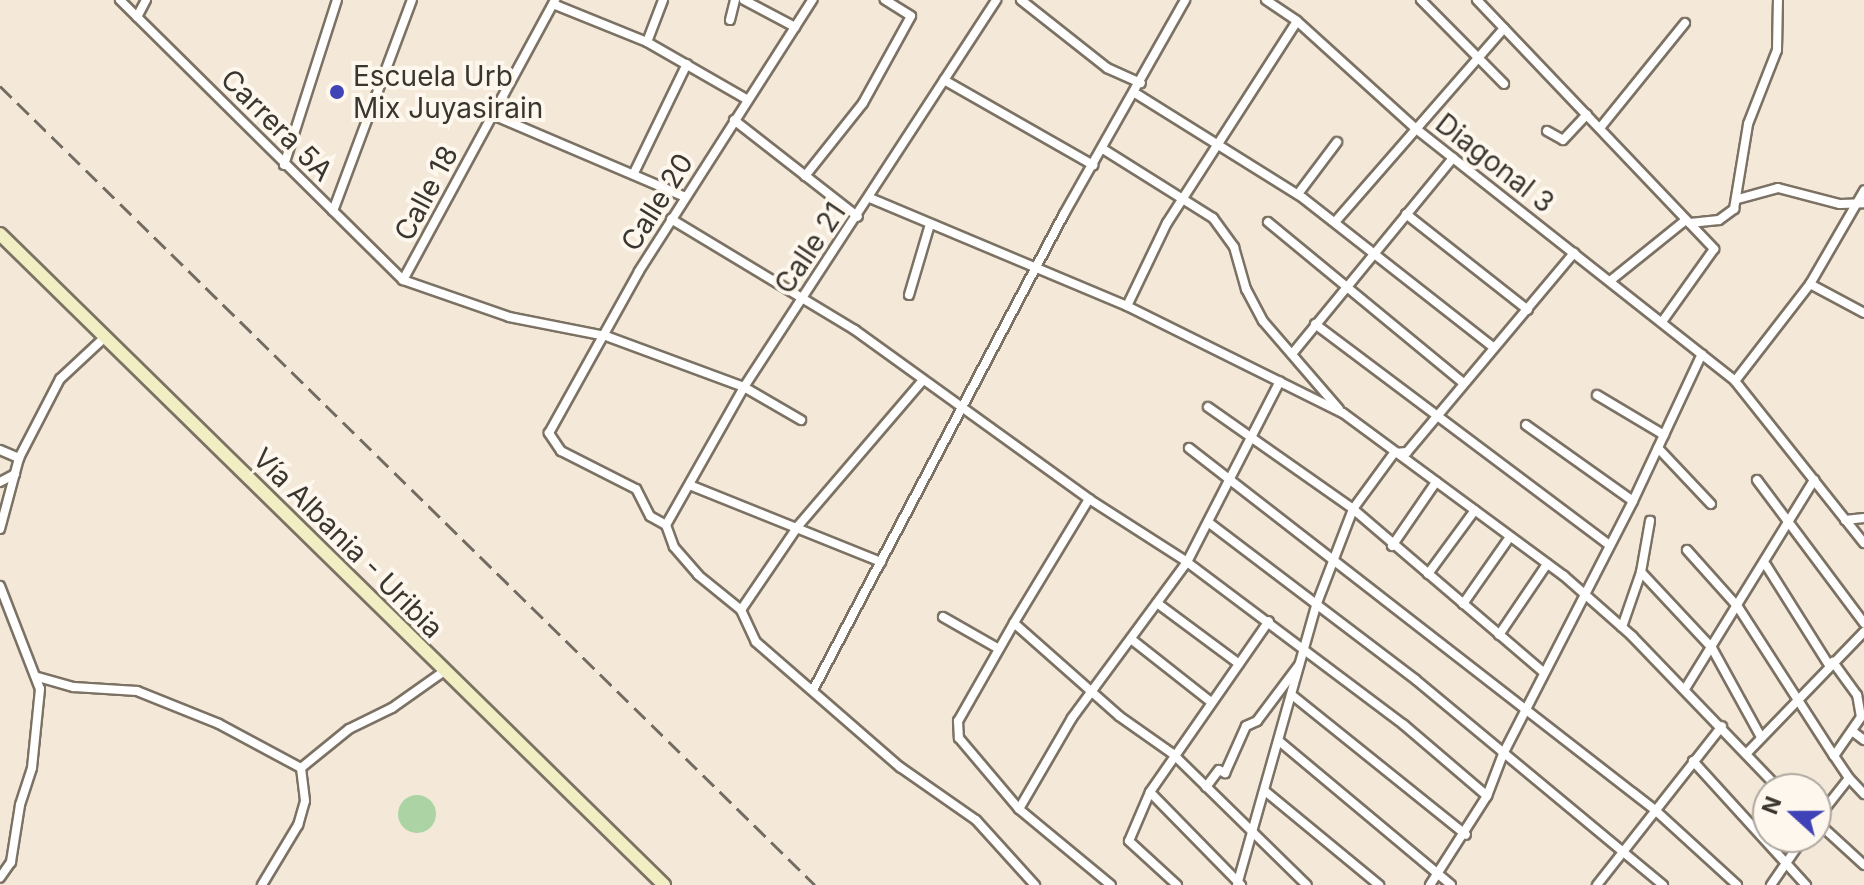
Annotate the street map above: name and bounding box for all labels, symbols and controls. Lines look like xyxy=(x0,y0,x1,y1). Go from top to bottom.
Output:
place label: Escuela Urb Mix Juyasirain xyxy=(353,59,543,125)
street label: Carrera 5A xyxy=(214,62,340,188)
marker: Escuela Urb Mix Juyasirain xyxy=(328,83,346,101)
street label: Diagonal 3 xyxy=(1429,106,1561,220)
street label: Calle 18 xyxy=(387,140,465,246)
street label: Calle 20 xyxy=(614,147,700,257)
street label: Calle 21 xyxy=(767,196,853,300)
street label: Vía Albania - Uribia xyxy=(246,441,450,645)
north arrow xyxy=(1752,773,1832,853)
text: N xyxy=(1756,793,1787,818)

